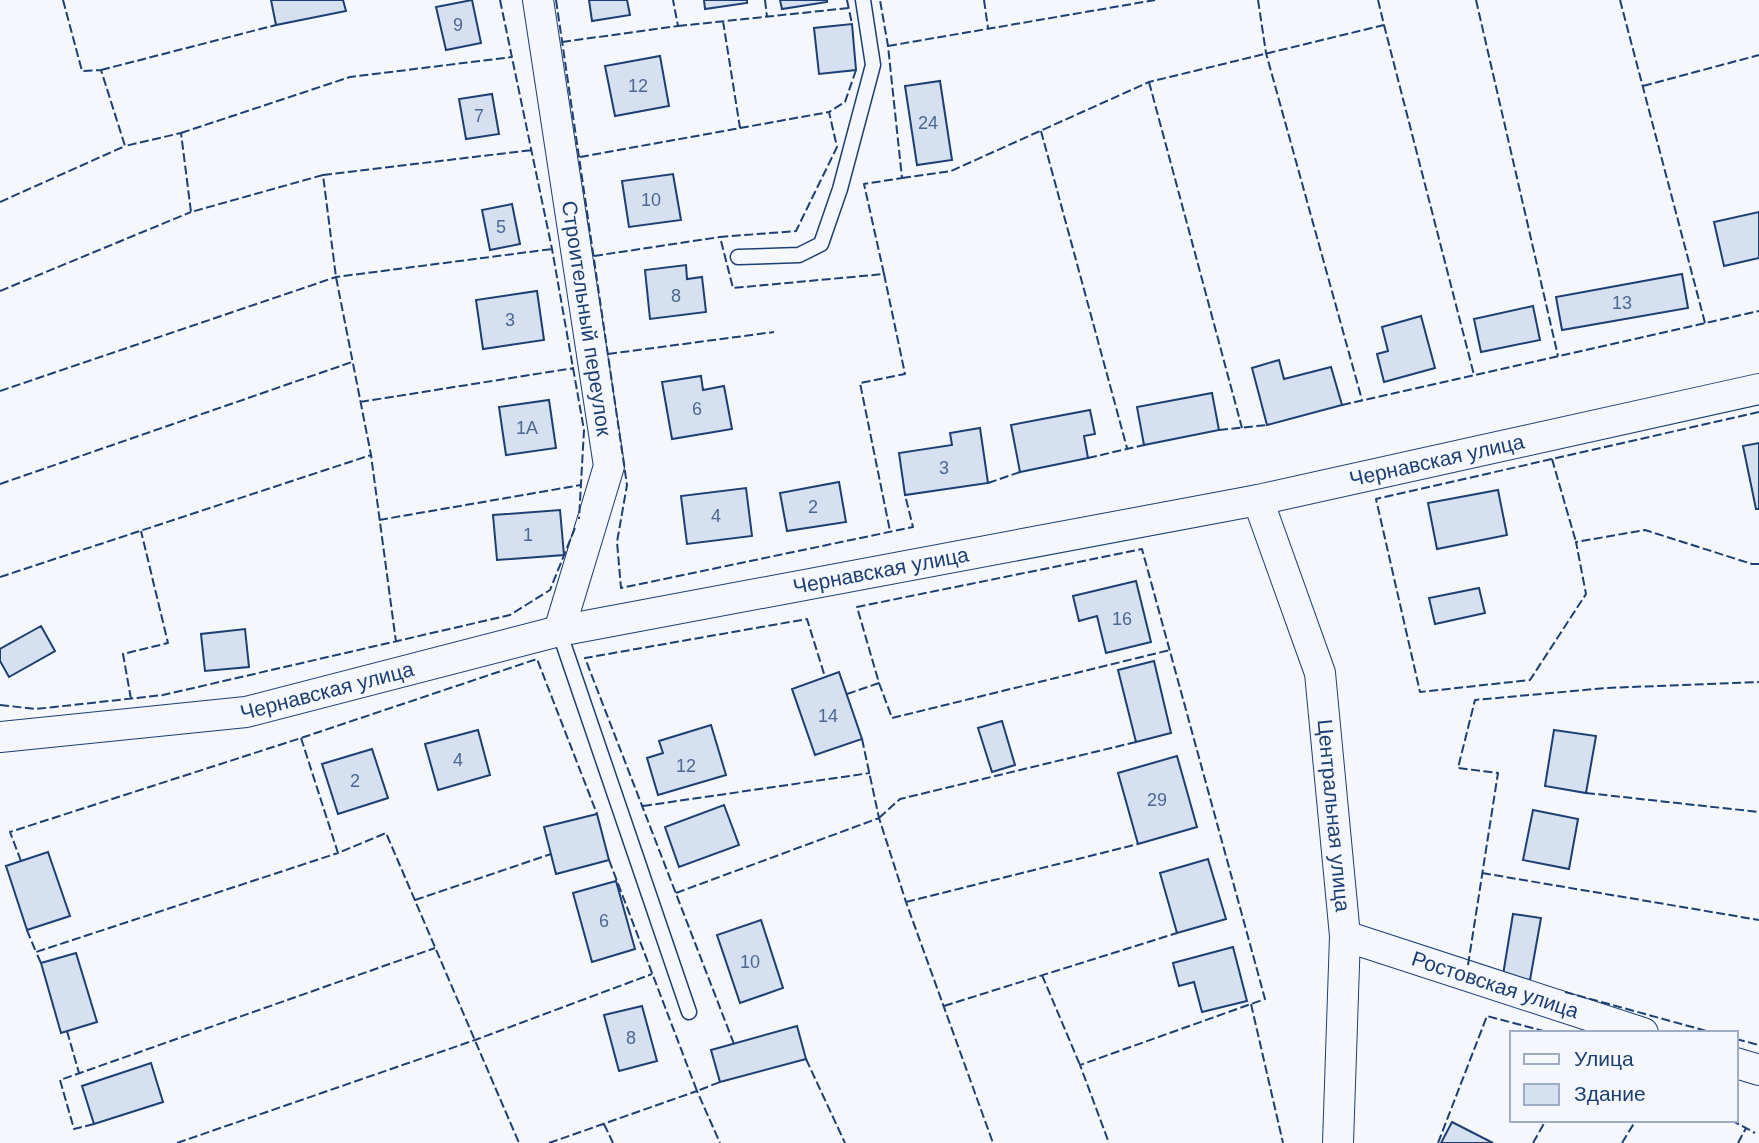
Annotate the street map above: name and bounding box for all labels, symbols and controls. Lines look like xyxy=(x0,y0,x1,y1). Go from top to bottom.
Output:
house number: 9 xyxy=(453,15,463,35)
house number: 12 xyxy=(628,76,648,96)
house number: 7 xyxy=(474,106,484,126)
house number: 24 xyxy=(918,113,938,133)
house number: 10 xyxy=(641,190,661,210)
street label: Строительный переулок xyxy=(558,199,616,438)
house number: 5 xyxy=(496,217,506,237)
house number: 8 xyxy=(671,286,681,306)
house number: 13 xyxy=(1612,293,1632,313)
house number: 3 xyxy=(505,310,515,330)
house number: 6 xyxy=(692,399,702,419)
house number: 1А xyxy=(516,418,538,438)
street label: Чернавская улица xyxy=(1347,429,1527,490)
house number: 3 xyxy=(939,458,949,478)
house number: 2 xyxy=(808,497,818,517)
house number: 4 xyxy=(711,506,721,526)
house number: 1 xyxy=(523,525,533,545)
street label: Чернавская улица xyxy=(791,542,971,598)
house number: 16 xyxy=(1112,609,1132,629)
street label: Чернавская улица xyxy=(238,657,416,724)
house number: 14 xyxy=(818,706,838,726)
street label: Центральная улица xyxy=(1313,718,1355,913)
house number: 4 xyxy=(453,750,463,770)
house number: 12 xyxy=(676,756,696,776)
house number: 2 xyxy=(350,771,360,791)
house number: 29 xyxy=(1147,790,1167,810)
house number: 6 xyxy=(599,911,609,931)
street label: Ростовская улица xyxy=(1409,947,1582,1022)
house number: 10 xyxy=(740,952,760,972)
house number: 8 xyxy=(626,1028,636,1048)
legend xyxy=(1510,1031,1738,1122)
text: Улица xyxy=(1574,1047,1634,1070)
text: Здание xyxy=(1574,1082,1646,1105)

